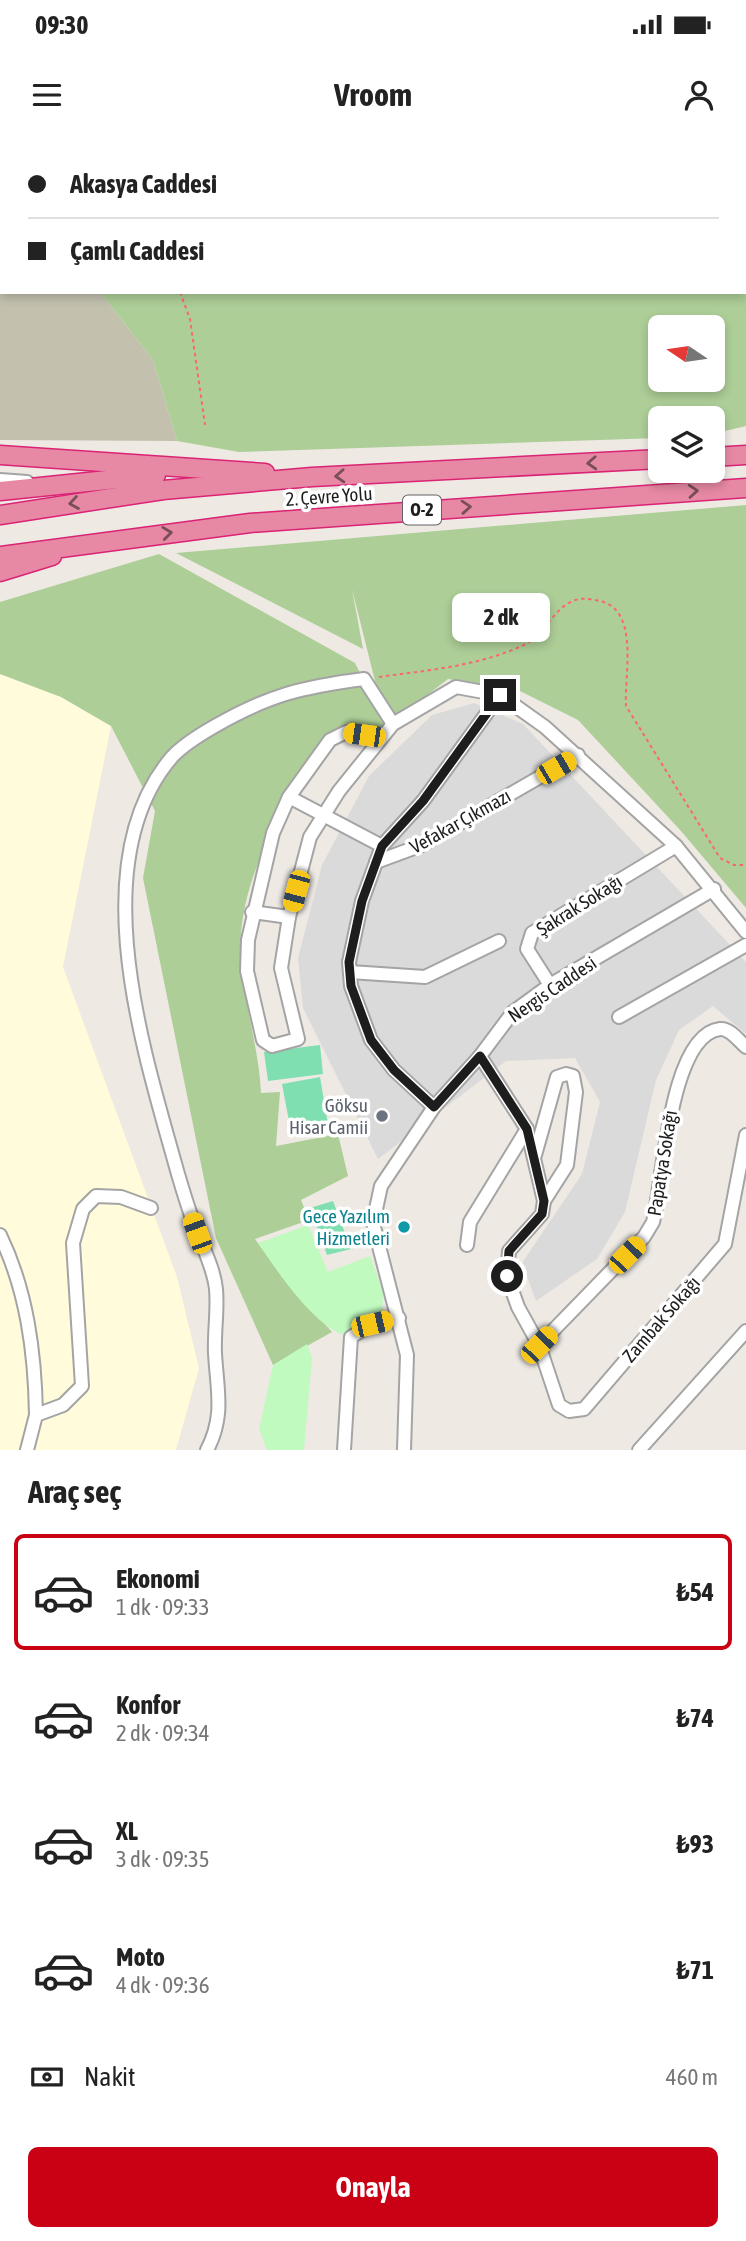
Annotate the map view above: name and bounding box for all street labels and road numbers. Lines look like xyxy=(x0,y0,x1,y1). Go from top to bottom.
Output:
street label: 2. Çevre Yolu xyxy=(285,482,373,510)
road number: O-2 xyxy=(403,496,441,524)
street label: Vefakar Çıkmazı xyxy=(406,784,514,858)
street label: Şakrak Sokağı xyxy=(532,870,626,940)
street label: Nergis Caddesi xyxy=(504,951,600,1027)
street label: Papatya Sokağı xyxy=(643,1109,681,1217)
street label: Zambak Sokağı xyxy=(618,1272,704,1366)

